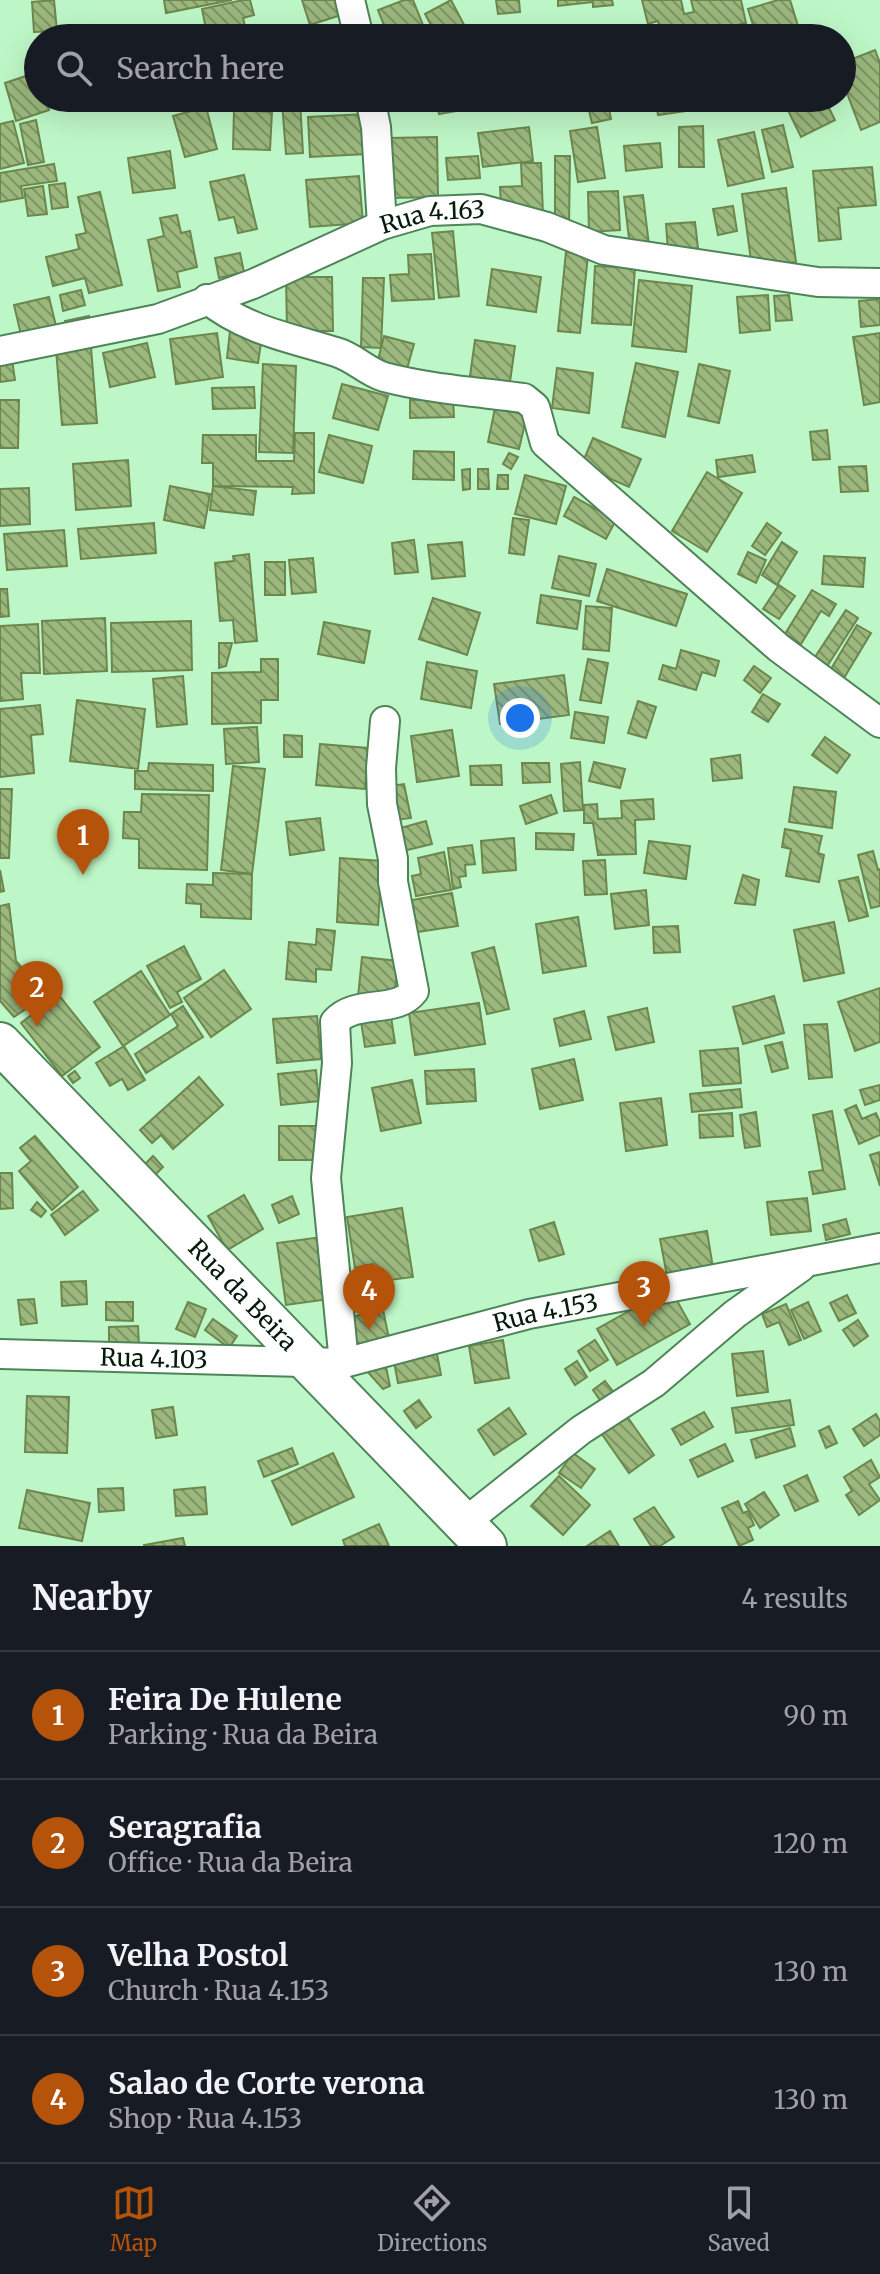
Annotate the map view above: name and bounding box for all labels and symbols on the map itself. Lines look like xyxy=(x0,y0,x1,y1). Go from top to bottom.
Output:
street label: Rua 4.163 xyxy=(376,193,485,240)
your location xyxy=(500,698,540,738)
pin: 1 xyxy=(57,809,109,875)
pin: 2 xyxy=(11,961,63,1027)
street label: Rua da Beira xyxy=(182,1232,304,1357)
pin: 3 xyxy=(618,1261,670,1327)
pin: 4 xyxy=(343,1264,395,1330)
street label: Rua 4.153 xyxy=(489,1286,600,1338)
street label: Rua 4.103 xyxy=(100,1341,208,1375)

